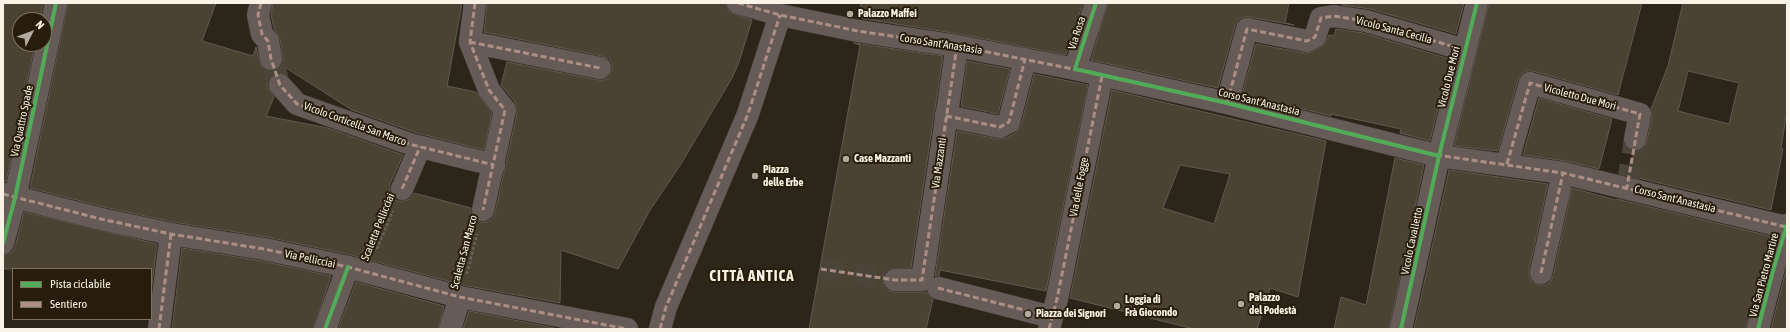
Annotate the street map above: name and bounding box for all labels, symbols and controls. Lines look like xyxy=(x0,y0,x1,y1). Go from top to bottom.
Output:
place label: Palazzo Maffei xyxy=(858,7,917,21)
marker: Palazzo Maffei xyxy=(845,9,855,19)
north arrow xyxy=(12,12,52,52)
street label: Vicolo Santa Cecilia xyxy=(1354,13,1434,47)
street label: Via Rosa xyxy=(1065,15,1089,51)
text: N xyxy=(34,18,47,31)
street label: Corso Sant'Anastasia xyxy=(899,31,983,57)
street label: Vicolo Due Mori xyxy=(1435,45,1463,109)
street label: Vicoletto Due Mori xyxy=(1542,81,1618,113)
street label: Via Quattro Spade xyxy=(8,84,36,158)
street label: Corso Sant'Anastasia xyxy=(1217,85,1301,119)
street label: Vicolo Corticella San Marco xyxy=(302,99,408,149)
street label: Via Mazzanti xyxy=(929,137,949,189)
place label: Case Mazzanti xyxy=(854,152,911,166)
marker: Case Mazzanti xyxy=(841,154,851,164)
street label: Via delle Fogge xyxy=(1067,156,1091,218)
place label: Piazza delle Erbe xyxy=(763,163,804,189)
marker: Piazza delle Erbe xyxy=(750,171,760,181)
street label: Corso Sant'Anastasia xyxy=(1633,182,1717,216)
street label: Scaletta Pellicciai xyxy=(358,191,398,263)
street label: Vicolo Cavalletto xyxy=(1398,206,1426,276)
street label: Scaletta San Marco xyxy=(448,214,480,290)
street label: Via San Pietro Martire xyxy=(1746,232,1782,318)
street label: Via Pellicciai xyxy=(283,247,337,271)
district label: CITTÀ ANTICA xyxy=(709,267,795,285)
legend xyxy=(12,268,152,320)
text: Pista ciclabile xyxy=(50,277,111,291)
place label: Palazzo del Podestà xyxy=(1249,291,1296,317)
place label: Loggia di Frà Giocondo xyxy=(1125,293,1177,319)
text: Sentiero xyxy=(50,297,87,311)
marker: Palazzo del Podestà xyxy=(1236,299,1246,309)
marker: Loggia di Frà Giocondo xyxy=(1112,301,1122,311)
place label: Piazza dei Signori xyxy=(1036,307,1106,321)
marker: Piazza dei Signori xyxy=(1023,309,1033,319)

